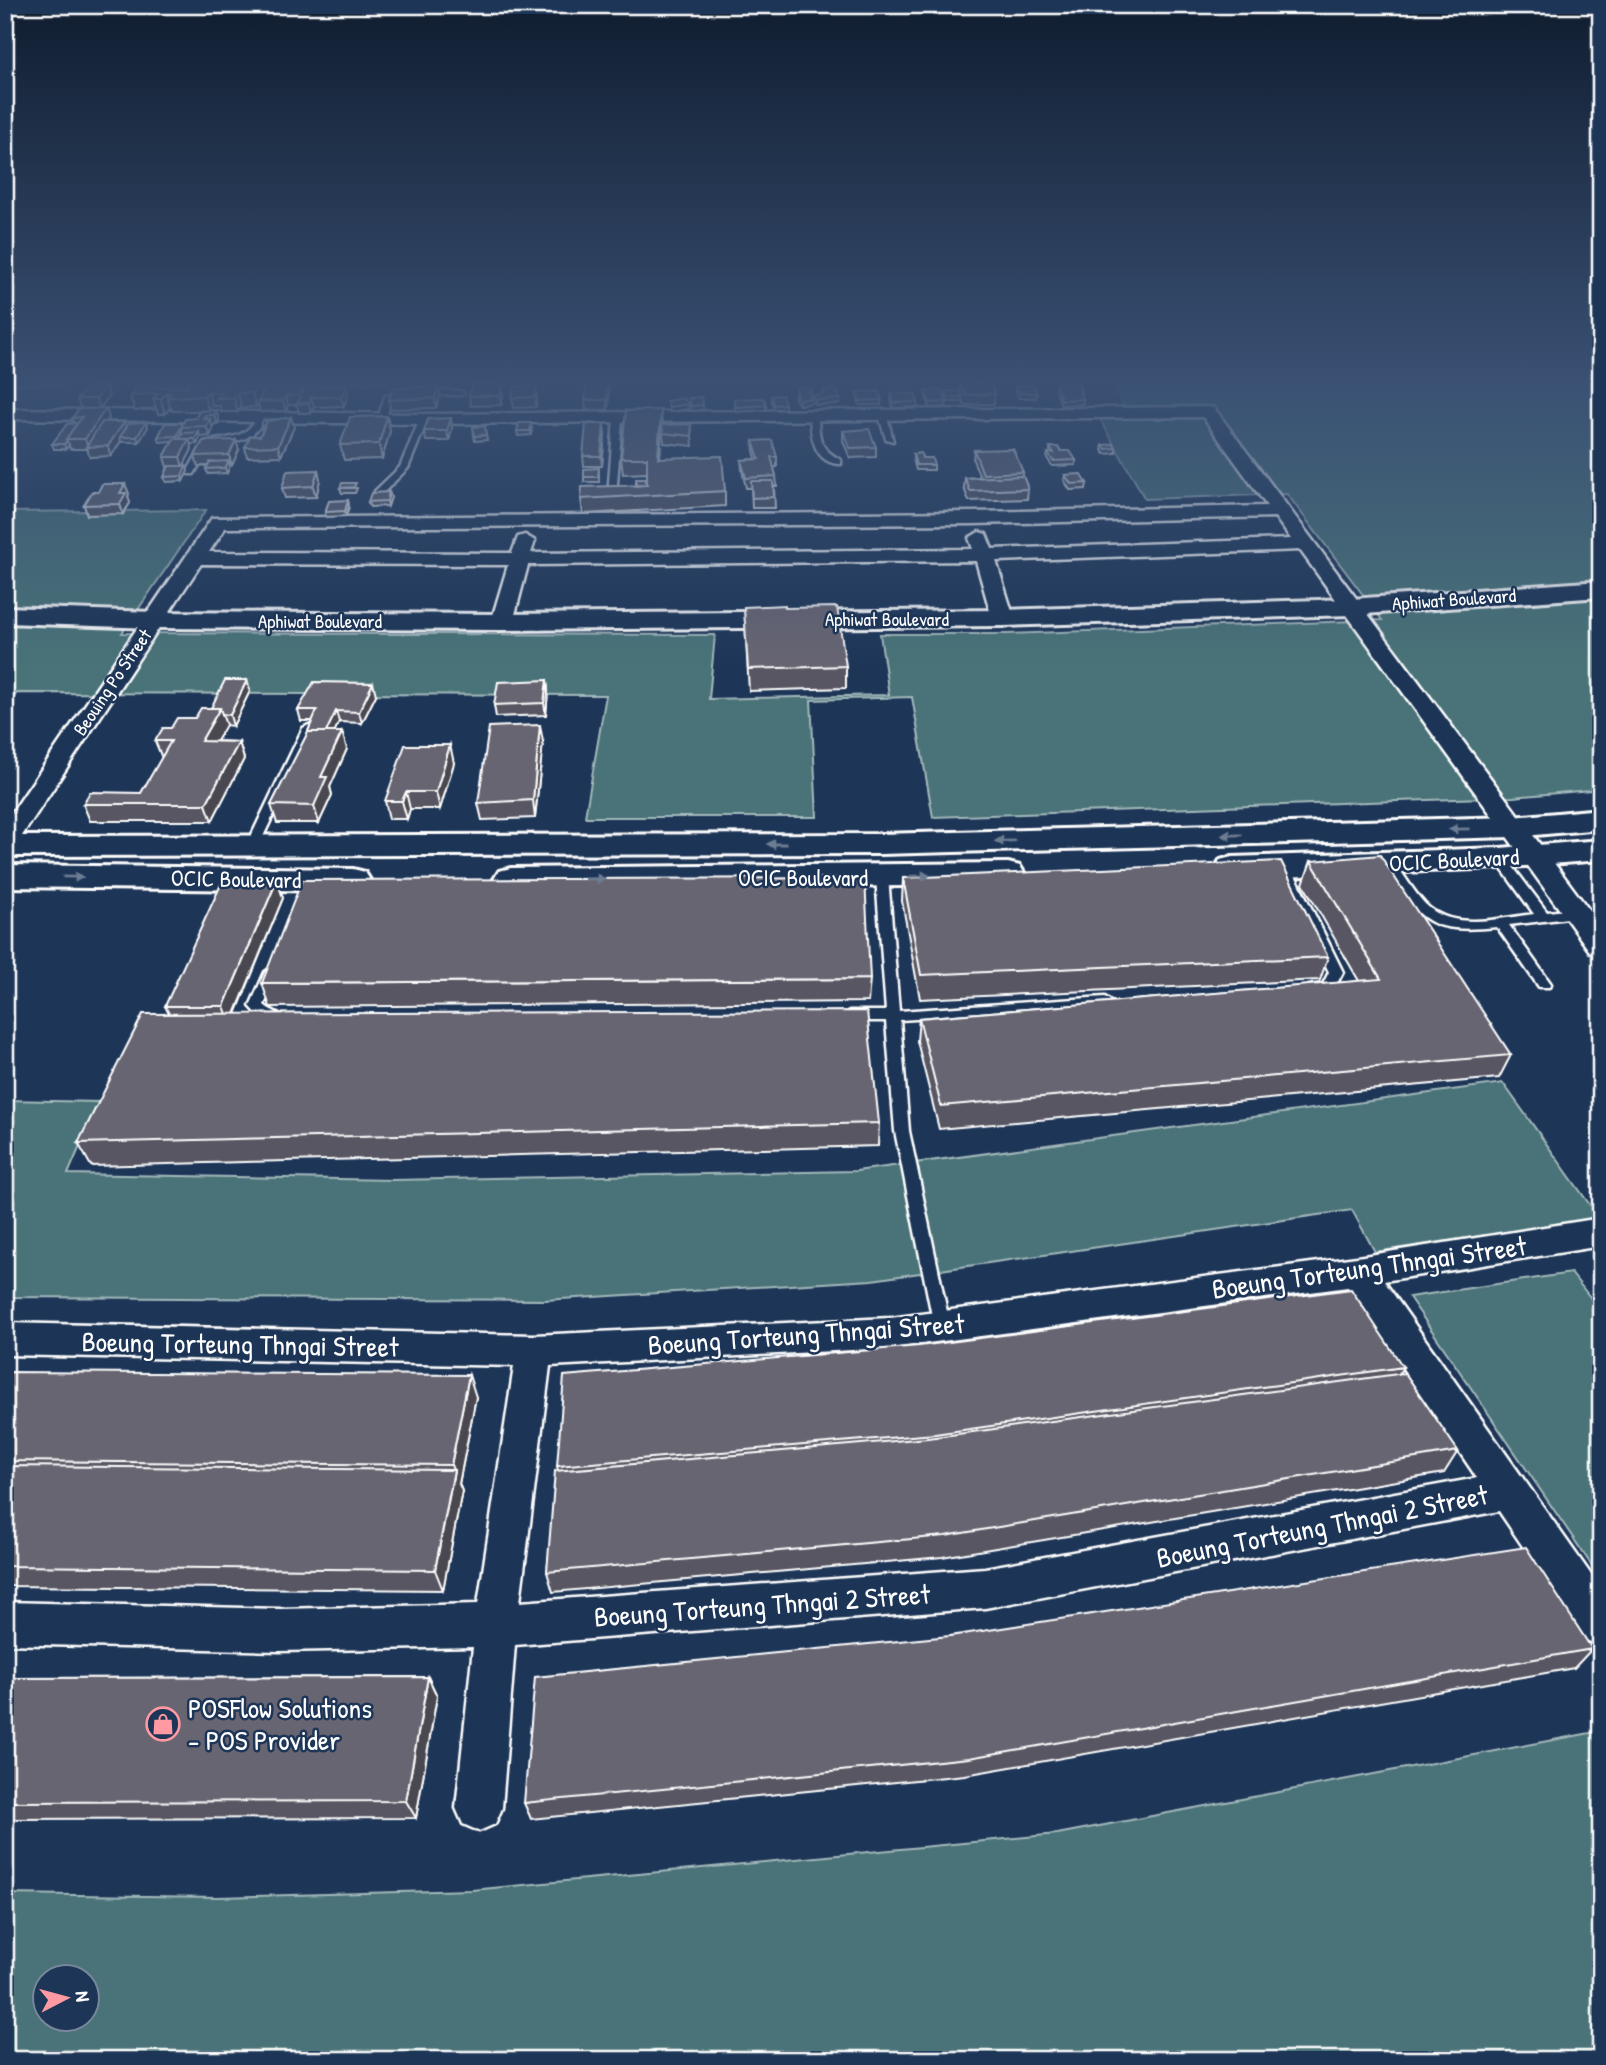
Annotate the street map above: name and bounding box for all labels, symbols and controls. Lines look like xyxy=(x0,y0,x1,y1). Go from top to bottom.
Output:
street label: Aphiwat Boulevard xyxy=(1391,582,1517,616)
street label: Aphiwat Boulevard xyxy=(825,606,950,632)
street label: Aphiwat Boulevard xyxy=(258,608,383,634)
street label: Beouing Po Street xyxy=(67,623,158,740)
one-way arrow xyxy=(1448,823,1470,834)
one-way arrow xyxy=(1221,829,1243,840)
one-way arrow xyxy=(993,835,1015,846)
one-way arrow xyxy=(766,838,788,850)
street label: OCIC Boulevard xyxy=(1388,841,1520,878)
street label: OCIC Boulevard xyxy=(171,862,301,895)
street label: OCIC Boulevard xyxy=(738,862,868,893)
one-way arrow xyxy=(63,871,85,883)
one-way arrow xyxy=(910,871,932,882)
one-way arrow xyxy=(584,873,606,885)
street label: Boeung Torteung Thngai Street xyxy=(1209,1226,1529,1308)
street label: Boeung Torteung Thngai Street xyxy=(647,1304,966,1364)
street label: Boeung Torteung Thngai Street xyxy=(81,1322,399,1366)
street label: Boeung Torteung Thngai 2 Street xyxy=(1153,1475,1491,1577)
street label: Boeung Torteung Thngai 2 Street xyxy=(593,1574,932,1636)
place label: POSFlow Solutions - POS Provider xyxy=(188,1689,372,1759)
shop icon: POSFlow Solutions - POS Provider xyxy=(144,1705,182,1743)
north arrow xyxy=(32,1964,102,2034)
text: N xyxy=(69,1990,96,2003)

